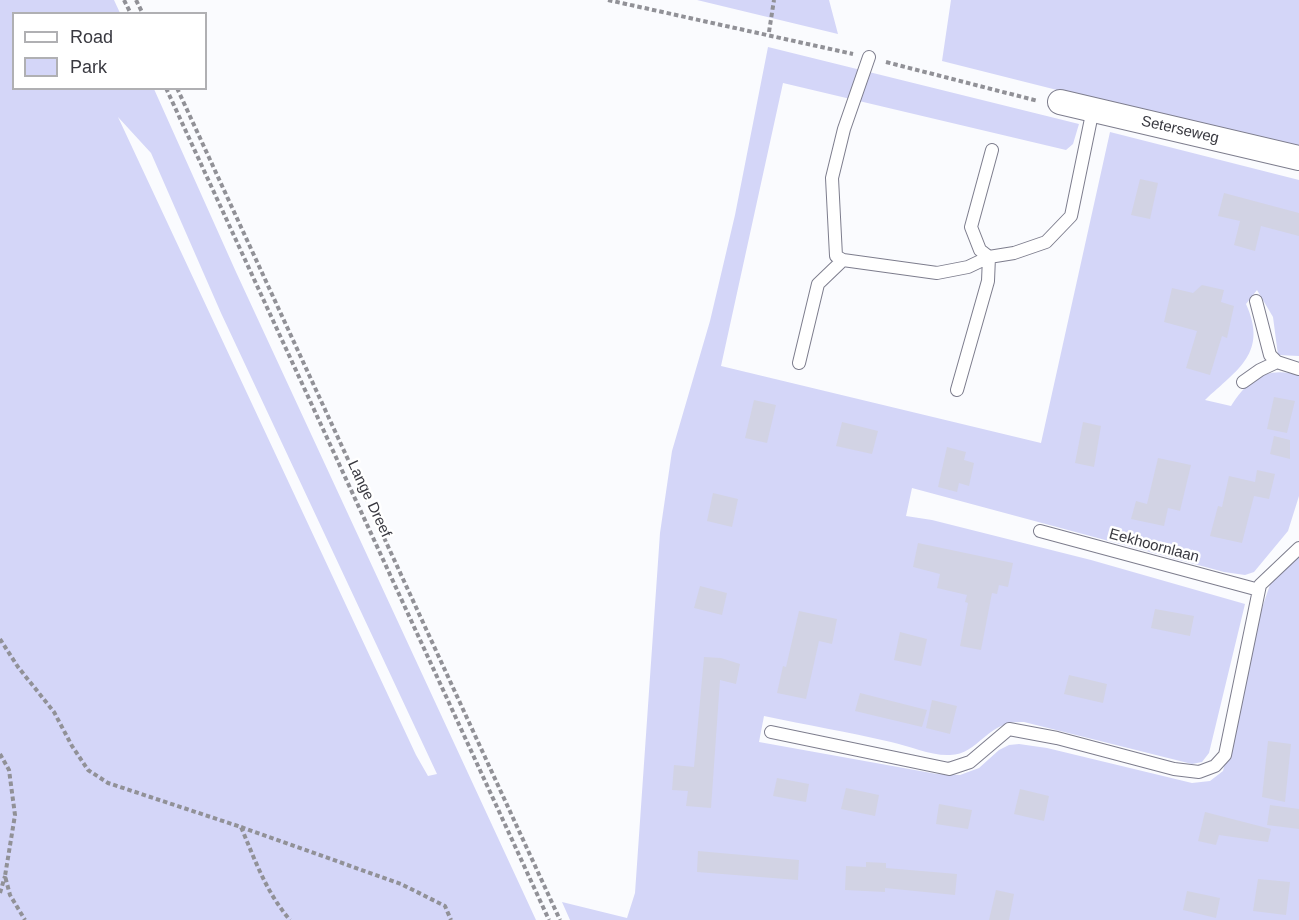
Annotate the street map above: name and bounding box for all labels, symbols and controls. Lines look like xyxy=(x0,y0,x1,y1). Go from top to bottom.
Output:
legend xyxy=(12,12,207,90)
text: Road xyxy=(70,27,113,47)
text: Park xyxy=(70,57,107,77)
street label: Seterseweg xyxy=(1139,112,1221,148)
street label: Lange Dreef xyxy=(343,458,395,540)
street label: Eekhoornlaan xyxy=(1107,525,1201,567)

